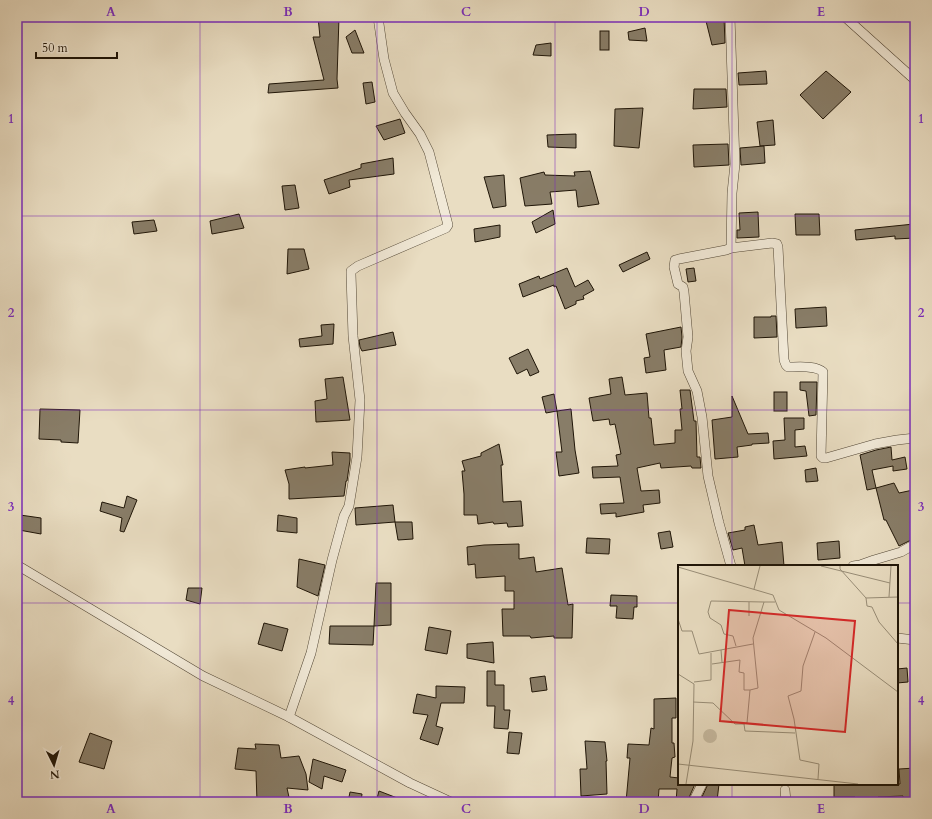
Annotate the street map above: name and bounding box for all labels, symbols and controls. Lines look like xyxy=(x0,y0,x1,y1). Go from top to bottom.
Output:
text: A xyxy=(106,3,116,21)
text: B xyxy=(283,3,293,21)
text: C xyxy=(461,3,471,21)
text: D xyxy=(638,3,650,21)
text: E xyxy=(817,3,825,21)
scale bar xyxy=(36,34,117,60)
text: 50 m xyxy=(42,40,69,56)
text: 1 xyxy=(8,110,14,128)
text: 1 xyxy=(918,110,924,128)
text: 2 xyxy=(8,304,15,322)
text: 2 xyxy=(918,304,925,322)
text: 3 xyxy=(8,498,15,516)
text: 3 xyxy=(918,498,925,516)
inset map xyxy=(678,565,898,785)
text: 4 xyxy=(8,692,15,710)
text: 4 xyxy=(918,692,925,710)
north arrow xyxy=(34,745,74,785)
text: N xyxy=(49,767,60,782)
text: A xyxy=(106,800,116,818)
text: B xyxy=(283,800,293,818)
text: C xyxy=(461,800,471,818)
text: D xyxy=(638,800,650,818)
text: E xyxy=(817,800,825,818)

